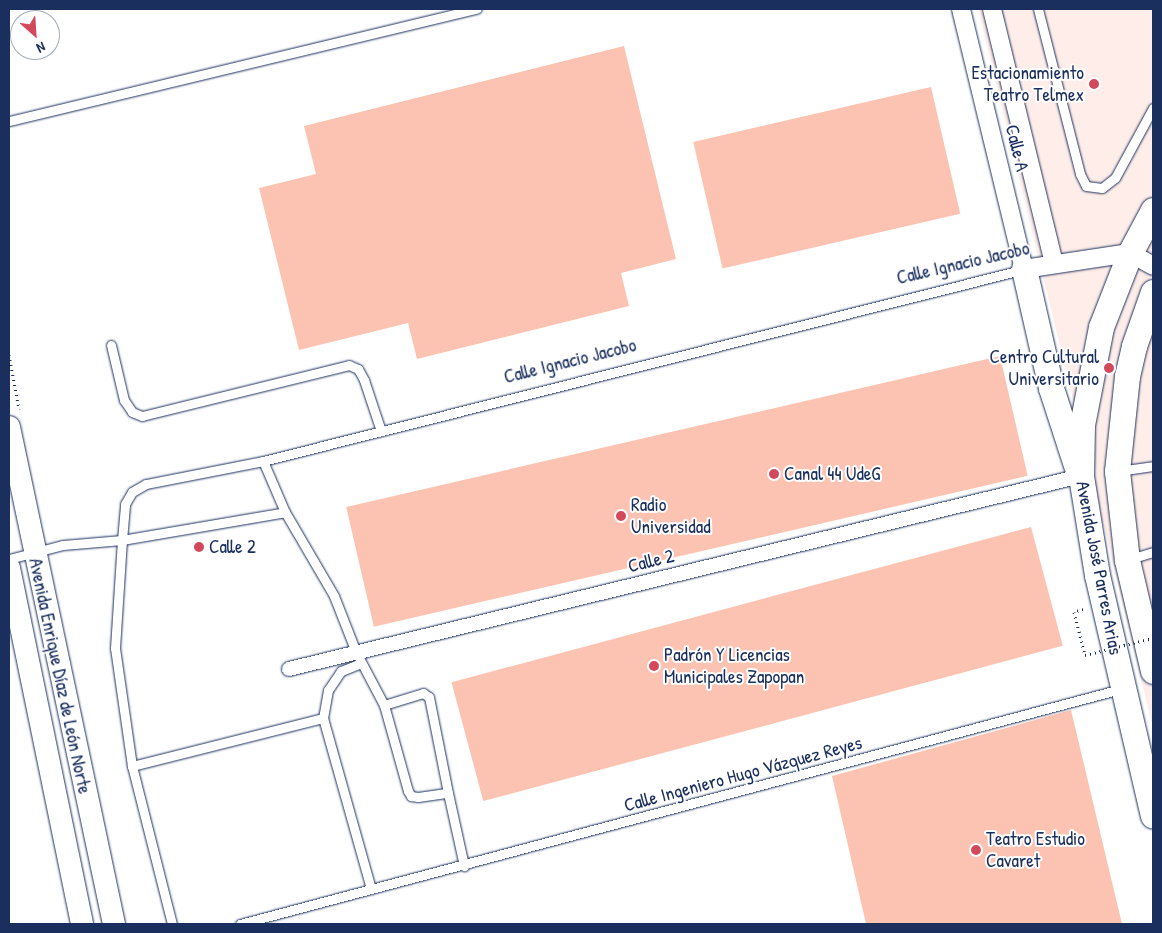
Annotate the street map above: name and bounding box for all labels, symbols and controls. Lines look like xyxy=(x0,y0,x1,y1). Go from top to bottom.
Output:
north arrow xyxy=(10,10,60,60)
text: N xyxy=(34,38,49,58)
place label: Estacionamiento Teatro Telmex xyxy=(971,62,1084,106)
marker: Estacionamiento Teatro Telmex xyxy=(1088,78,1100,90)
street label: Calle A xyxy=(1000,122,1034,174)
street label: Calle Ignacio Jacobo xyxy=(894,237,1032,289)
street label: Calle Ignacio Jacobo xyxy=(501,334,639,388)
place label: Centro Cultural Universitario xyxy=(990,346,1099,390)
marker: Centro Cultural Universitario xyxy=(1103,362,1115,374)
place label: Canal 44 UdeG xyxy=(784,463,880,485)
marker: Canal 44 UdeG xyxy=(768,468,780,480)
street label: Avenida José Parres Arias xyxy=(1071,479,1127,657)
place label: Radio Universidad xyxy=(631,494,711,538)
marker: Radio Universidad xyxy=(615,510,627,522)
place label: Calle 2 xyxy=(209,536,256,558)
marker: Calle 2 xyxy=(193,541,205,553)
street label: Calle 2 xyxy=(626,544,676,578)
street label: Avenida Enrique Díaz de León Norte xyxy=(24,556,96,796)
place label: Padrón Y Licencias Municipales Zapopan xyxy=(664,644,804,688)
marker: Padrón Y Licencias Municipales Zapopan xyxy=(648,660,660,672)
street label: Calle Ingeniero Hugo Vázquez Reyes xyxy=(621,731,865,817)
place label: Teatro Estudio Cavaret xyxy=(986,828,1085,872)
marker: Teatro Estudio Cavaret xyxy=(970,844,982,856)

